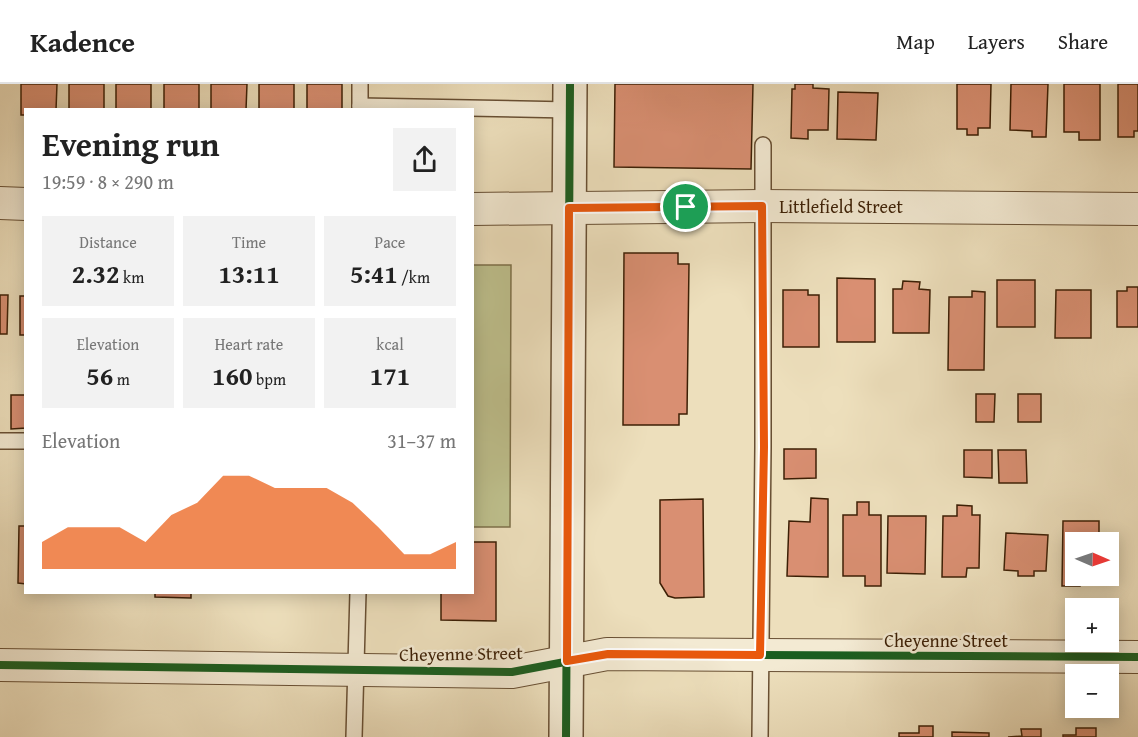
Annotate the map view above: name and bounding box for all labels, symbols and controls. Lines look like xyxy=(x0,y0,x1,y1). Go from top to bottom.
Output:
text: Kadence xyxy=(30,21,135,62)
text: Map xyxy=(896,26,935,57)
text: Layers xyxy=(968,26,1025,57)
text: Share xyxy=(1058,26,1108,57)
text: Evening run xyxy=(42,120,219,168)
button: share xyxy=(393,128,456,191)
text: 19:59 · 8 × 290 m xyxy=(42,167,174,196)
pin xyxy=(660,181,711,232)
icon: arrive xyxy=(669,190,702,223)
street label: Littlefield Street xyxy=(779,193,903,220)
text: Distance xyxy=(79,230,137,254)
text: Time xyxy=(232,230,266,254)
text: Pace xyxy=(375,230,405,254)
text: 2.32 xyxy=(72,254,120,293)
text: 13:11 xyxy=(218,254,280,293)
text: 5:41 xyxy=(350,254,398,293)
text: km xyxy=(120,265,144,289)
text: /km xyxy=(398,265,430,289)
text: Elevation xyxy=(77,332,139,356)
text: Heart rate xyxy=(215,332,283,356)
text: kcal xyxy=(376,332,404,356)
text: 56 xyxy=(86,356,113,395)
text: 160 xyxy=(212,356,252,395)
text: 171 xyxy=(370,356,410,395)
text: m xyxy=(113,367,130,391)
text: bpm xyxy=(252,367,286,391)
text: Elevation xyxy=(42,426,120,455)
text: 31–37 m xyxy=(387,426,456,455)
north arrow xyxy=(1065,532,1119,586)
map controls xyxy=(1065,532,1119,718)
button: + xyxy=(1065,598,1119,652)
street label: Cheyenne Street xyxy=(884,627,1008,654)
street label: Cheyenne Street xyxy=(399,639,524,668)
button: − xyxy=(1065,664,1119,718)

